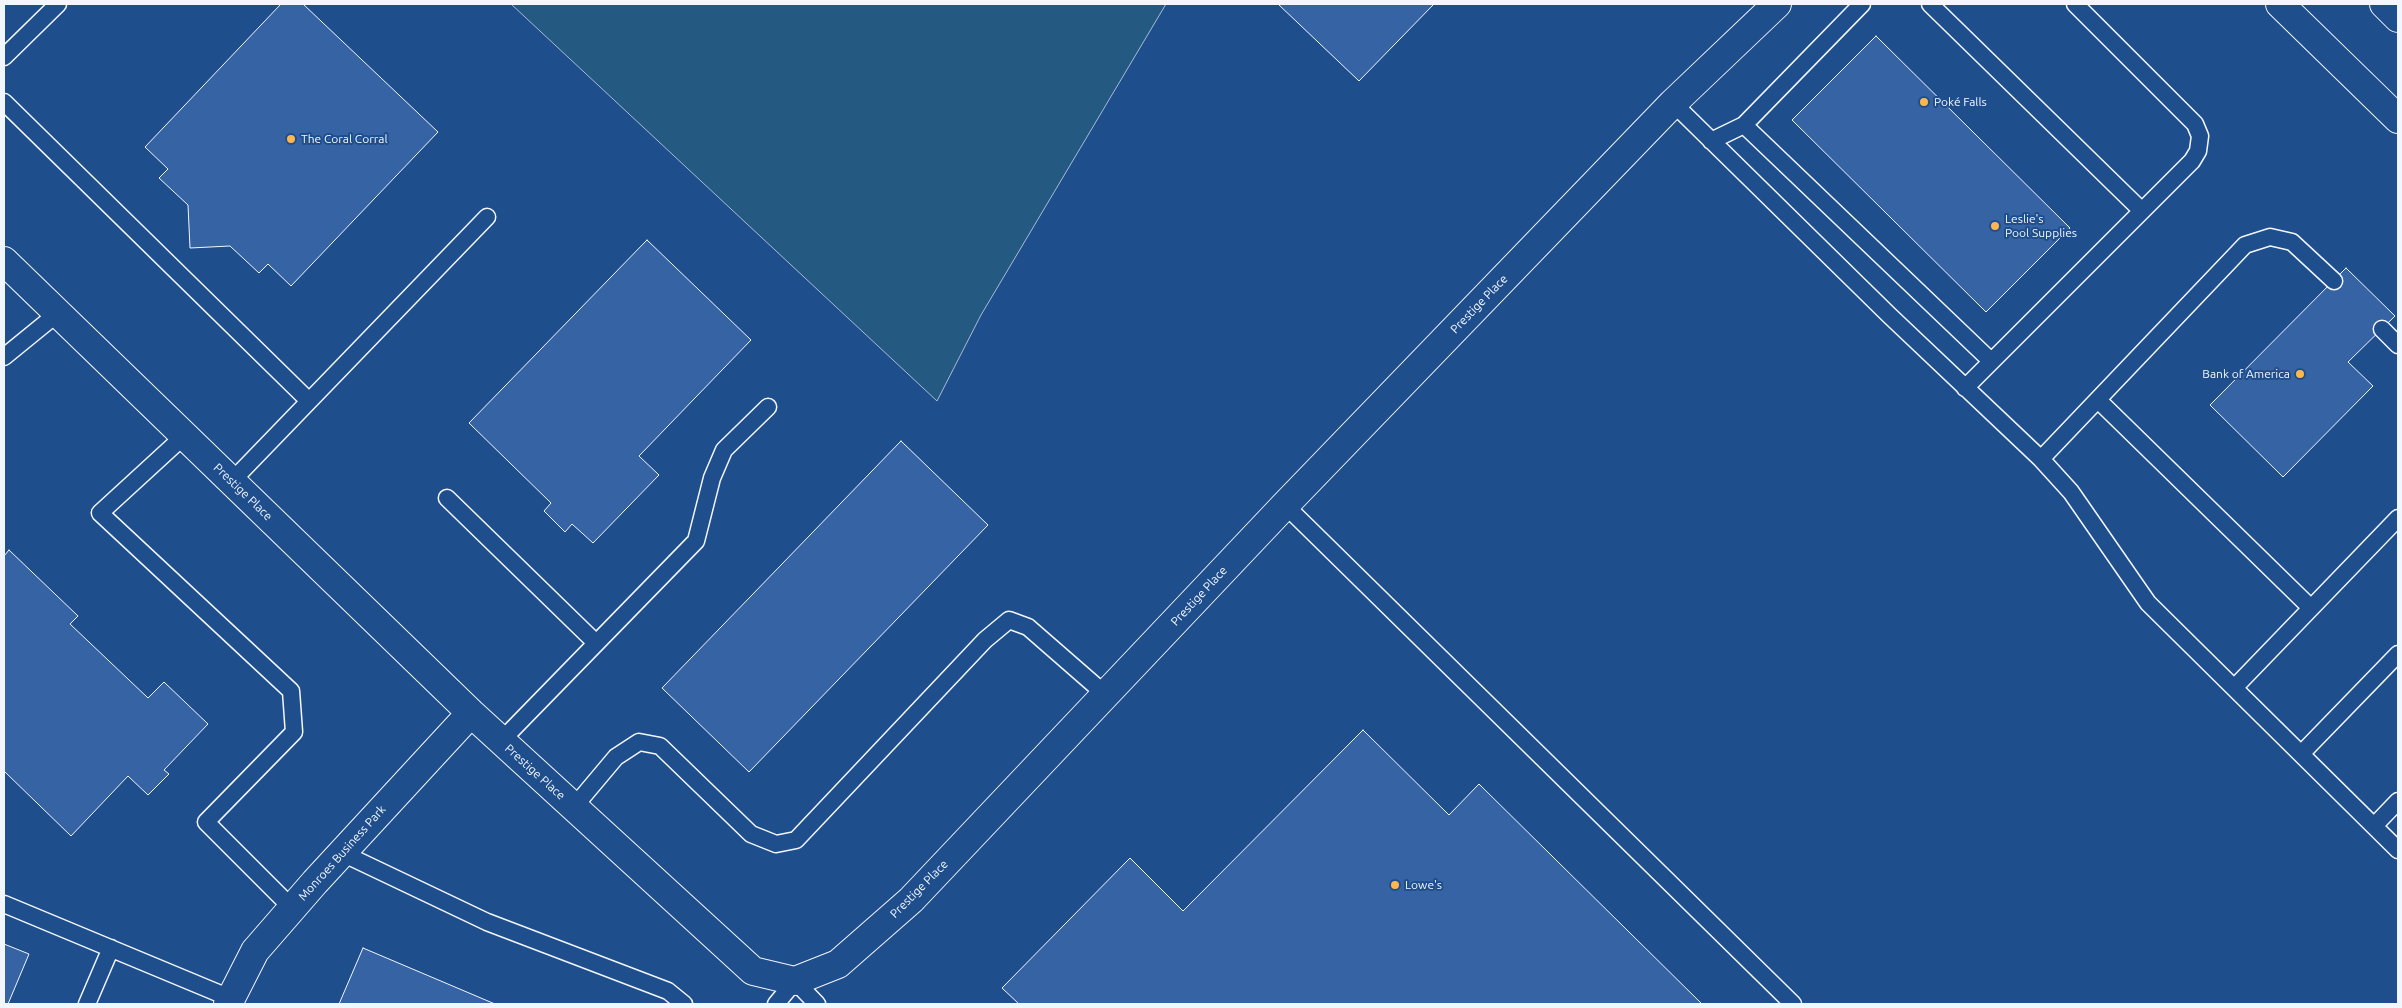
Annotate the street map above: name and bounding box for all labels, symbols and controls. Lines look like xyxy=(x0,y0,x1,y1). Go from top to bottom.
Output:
place label: Poké Falls xyxy=(1934,95,1987,109)
marker: Poké Falls xyxy=(1918,96,1930,108)
place label: The Coral Corral xyxy=(301,132,388,146)
marker: The Coral Corral xyxy=(285,133,297,145)
place label: Leslie's Pool Supplies xyxy=(2005,212,2077,240)
marker: Leslie's Pool Supplies xyxy=(1989,220,2001,232)
street label: Prestige Place xyxy=(1447,272,1511,336)
place label: Bank of America xyxy=(2202,367,2290,381)
marker: Bank of America xyxy=(2294,368,2306,380)
street label: Prestige Place xyxy=(211,460,275,524)
street label: Prestige Place xyxy=(1168,563,1230,629)
street label: Prestige Place xyxy=(502,741,568,803)
street label: Monroes Business Park xyxy=(295,802,389,904)
street label: Prestige Place xyxy=(887,857,951,921)
place label: Lowe's xyxy=(1405,878,1442,892)
marker: Lowe's xyxy=(1389,879,1401,891)

